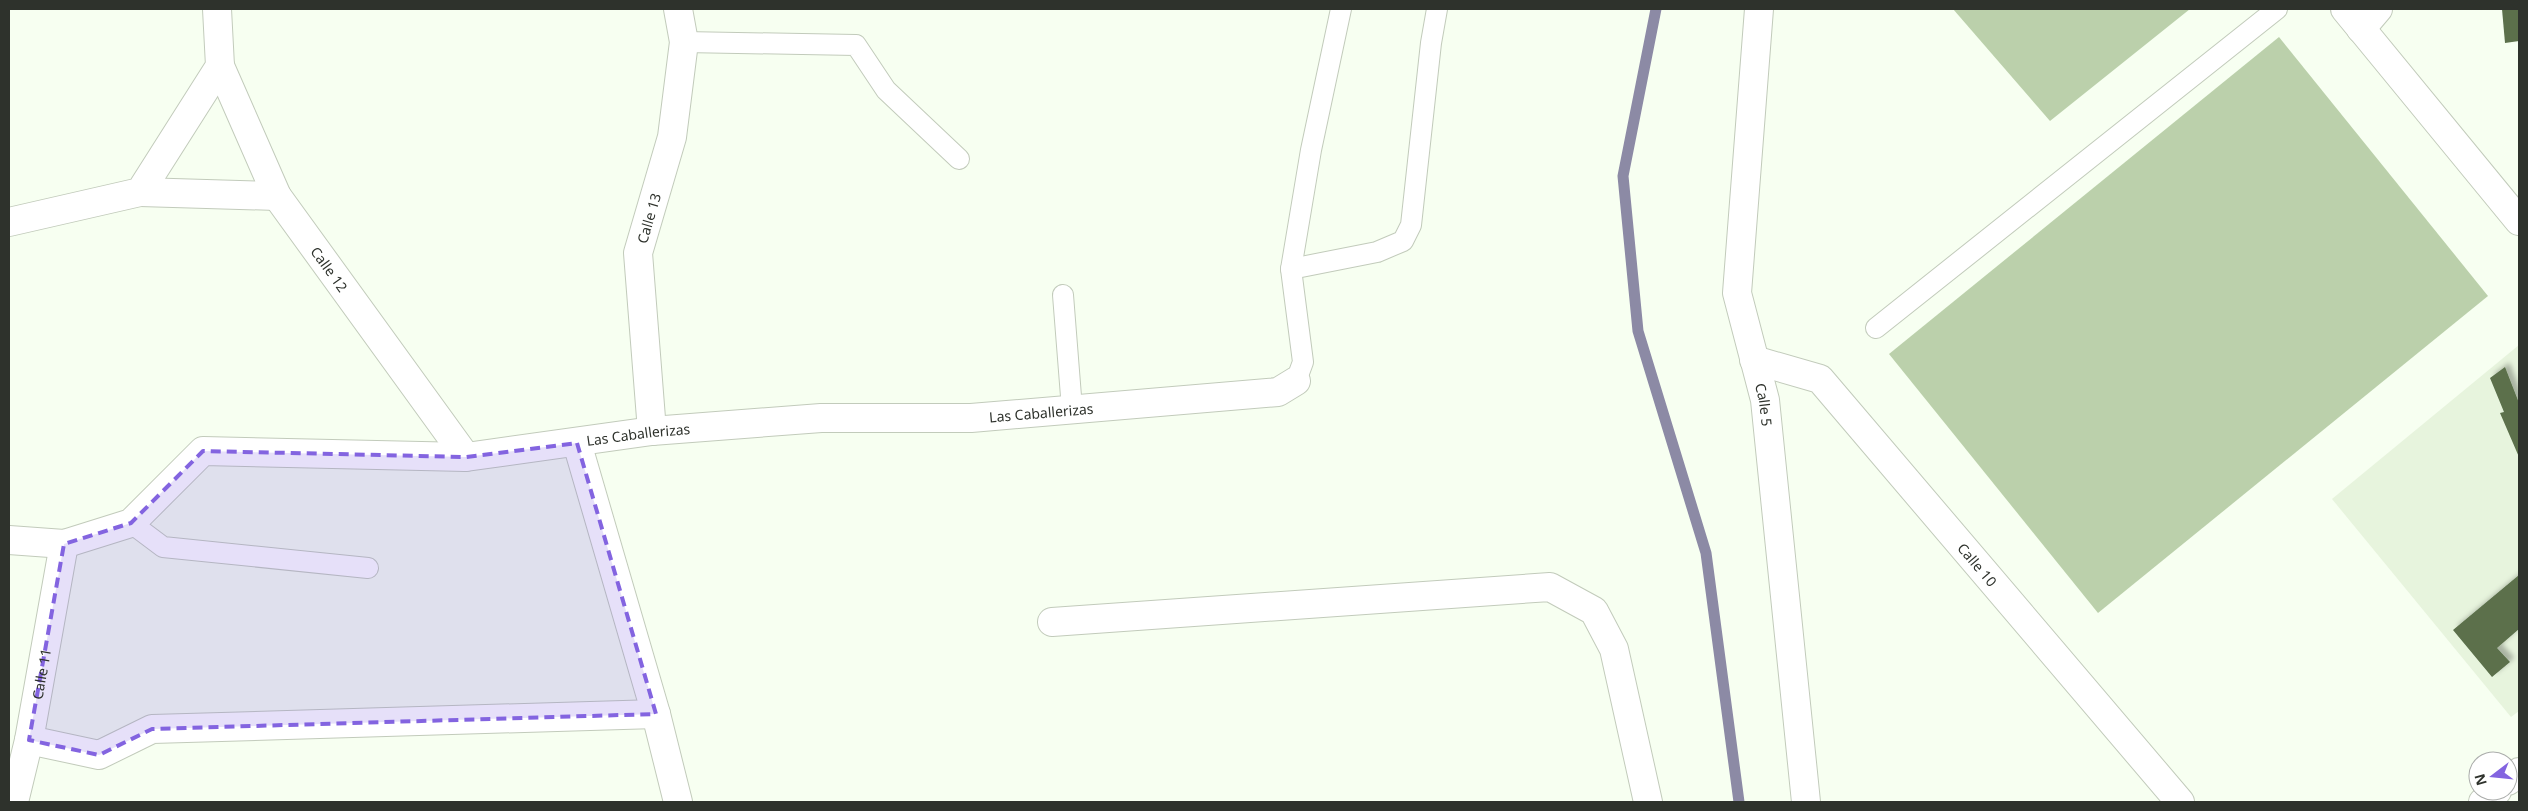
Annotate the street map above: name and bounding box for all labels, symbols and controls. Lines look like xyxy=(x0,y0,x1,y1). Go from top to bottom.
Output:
street label: Calle 13 xyxy=(632,191,665,245)
street label: Calle 12 xyxy=(307,242,353,295)
street label: Calle 5 xyxy=(1751,381,1777,427)
street label: Las Caballerizas xyxy=(988,398,1094,426)
street label: Las Caballerizas xyxy=(585,419,691,450)
street label: Calle 10 xyxy=(1954,539,2002,590)
street label: Calle 11 xyxy=(27,647,55,701)
north arrow xyxy=(2468,751,2518,801)
text: N xyxy=(2469,772,2491,788)

